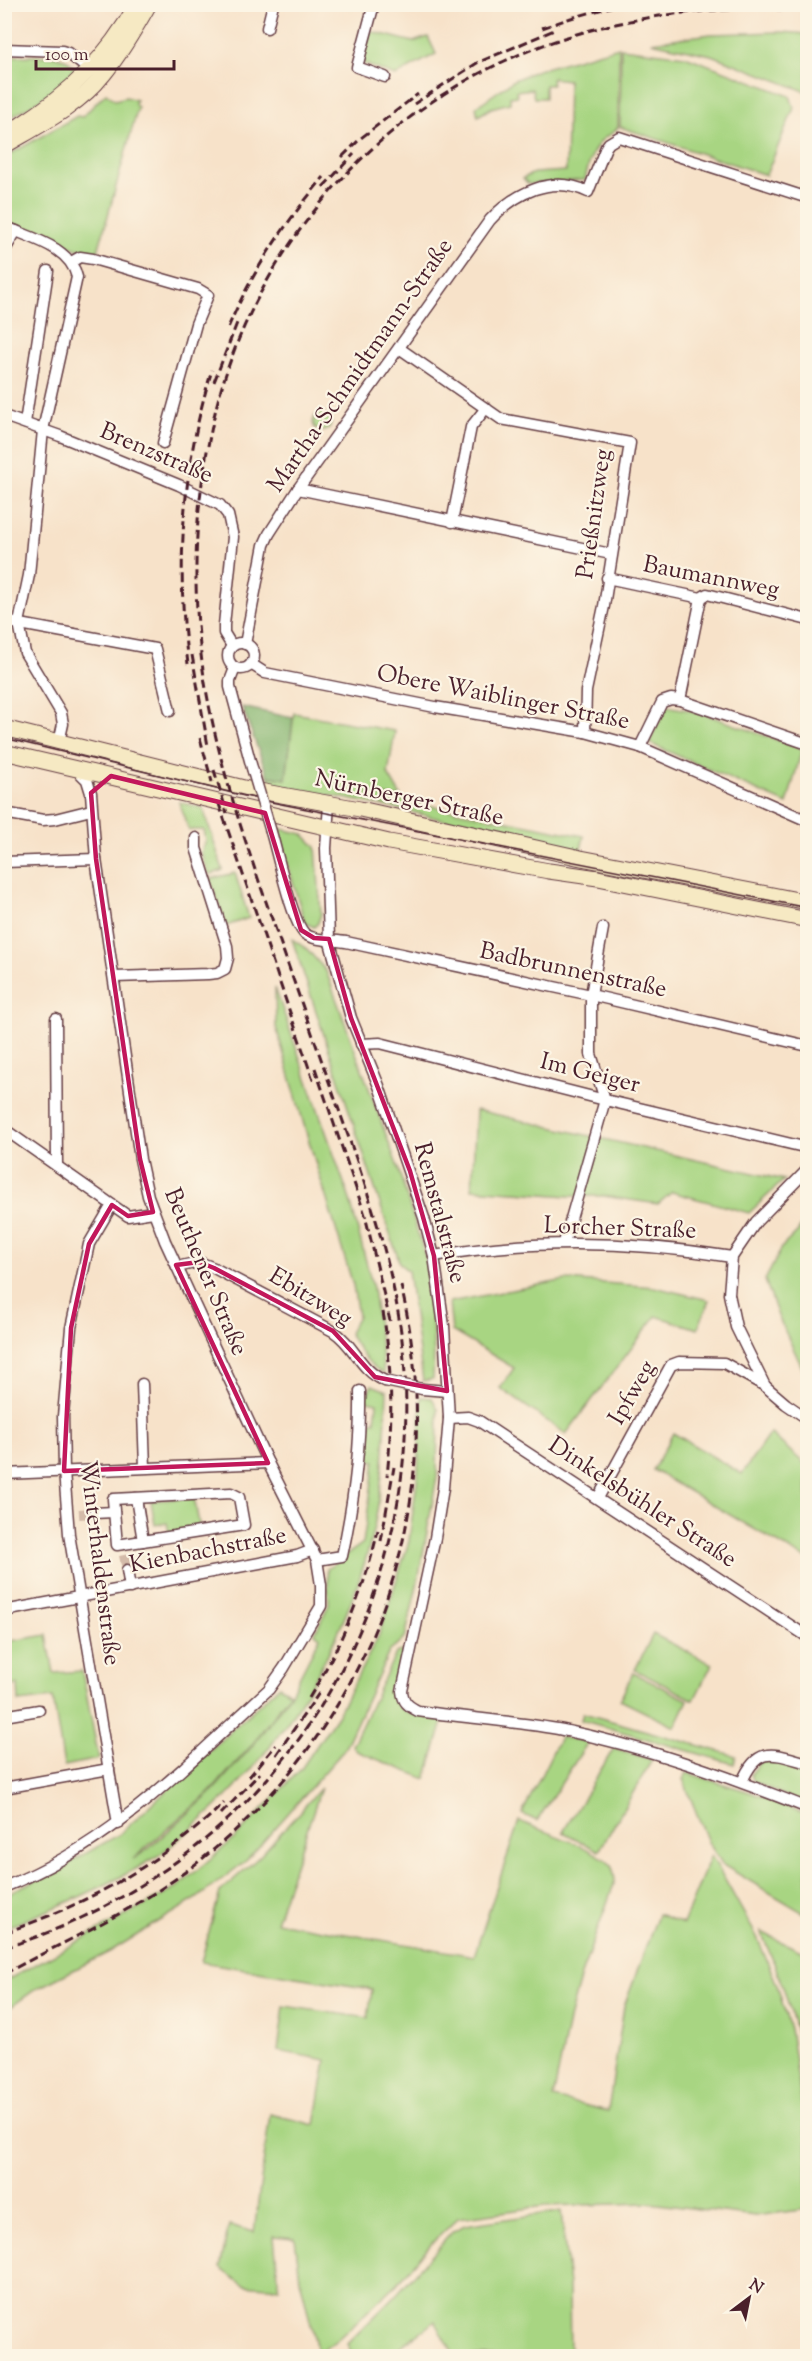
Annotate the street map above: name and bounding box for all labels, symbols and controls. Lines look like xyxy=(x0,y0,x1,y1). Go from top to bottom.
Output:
scale bar xyxy=(36,33,174,71)
text: 100 m xyxy=(45,43,89,69)
street label: Martha-Schmidtmann-Straße xyxy=(260,232,462,500)
street label: Brenzstraße xyxy=(94,415,218,493)
street label: Prießnitzweg xyxy=(569,446,621,581)
street label: Baumannweg xyxy=(640,548,782,608)
street label: Obere Waiblinger Straße xyxy=(374,657,632,739)
street label: Nürnberger Straße xyxy=(311,762,507,836)
street label: Badbrunnenstraße xyxy=(476,935,670,1007)
street label: Im Geiger xyxy=(536,1045,644,1103)
street label: Remstalstraße xyxy=(404,1139,474,1287)
street label: Beuthener Straße xyxy=(154,1183,256,1361)
street label: Lorcher Straße xyxy=(543,1209,697,1249)
street label: Ebitzweg xyxy=(262,1260,358,1336)
street label: Ipfweg xyxy=(601,1354,665,1432)
street label: Dinkelsbühler Straße xyxy=(541,1429,743,1577)
street label: Winterhaldenstraße xyxy=(70,1459,128,1667)
street label: Kienbachstraße xyxy=(127,1519,289,1583)
north arrow xyxy=(719,2268,779,2328)
text: N xyxy=(744,2274,767,2301)

